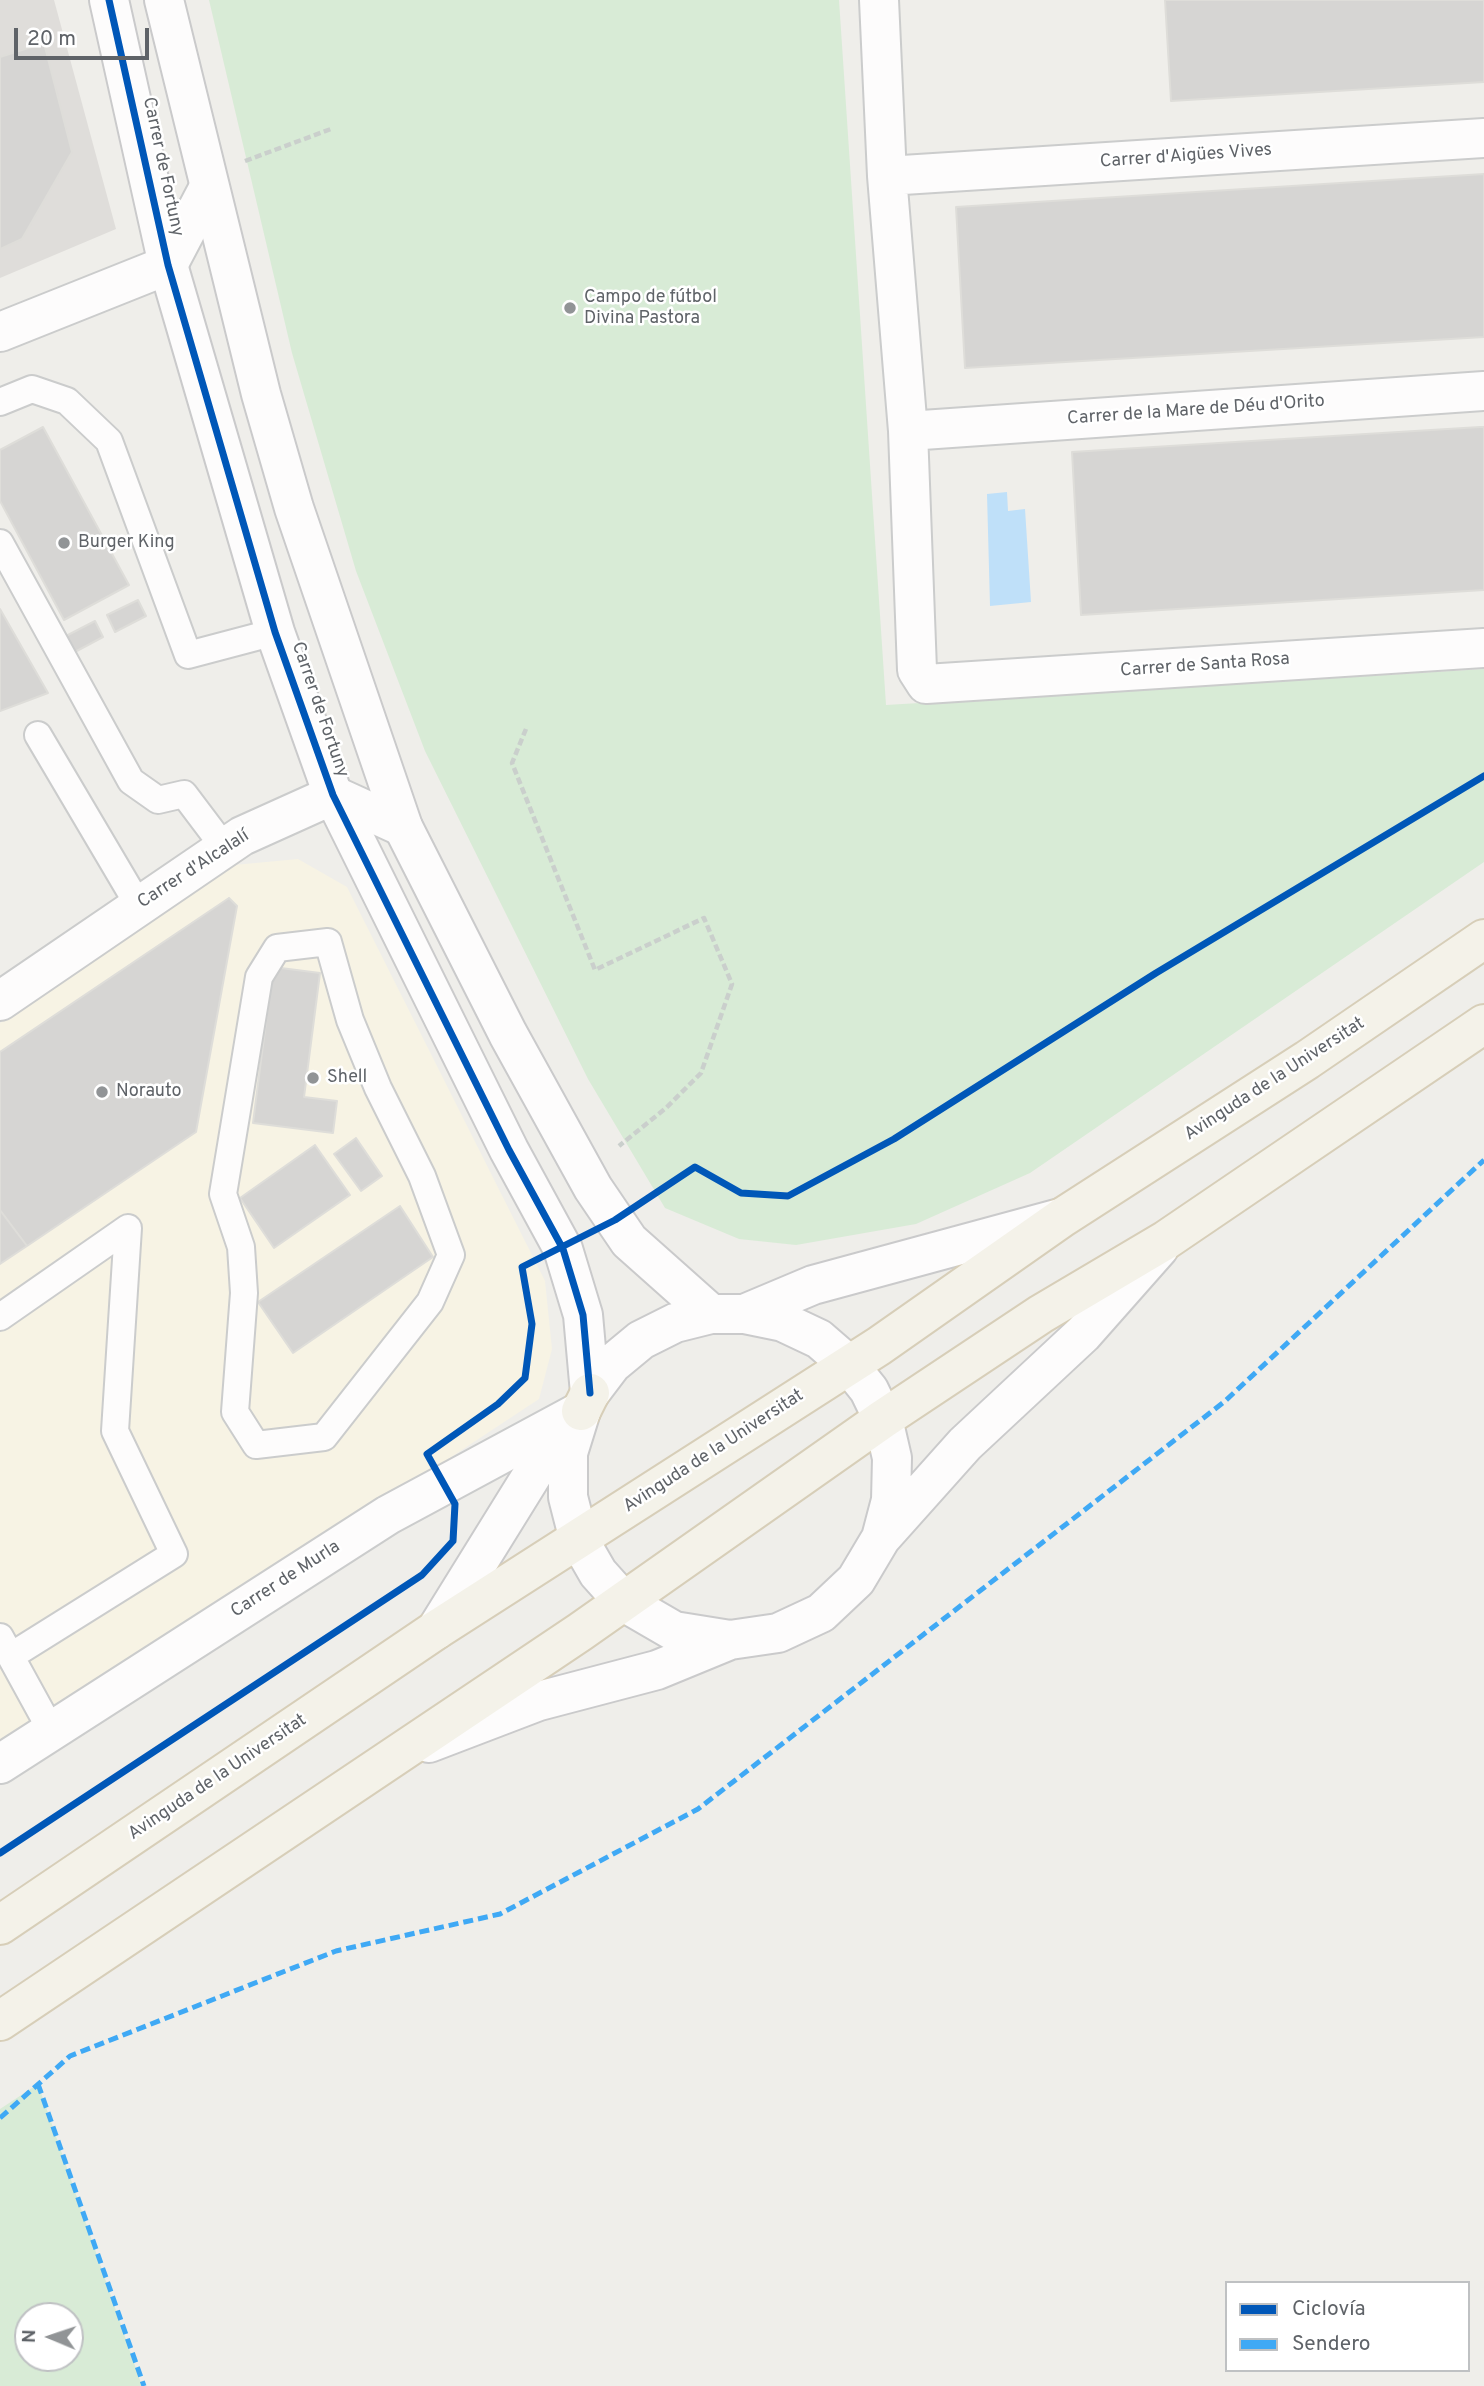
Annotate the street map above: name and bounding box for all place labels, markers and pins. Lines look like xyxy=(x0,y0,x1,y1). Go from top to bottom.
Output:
place label: Campo de fútbol Divina Pastora xyxy=(584,287,717,330)
marker: Campo de fútbol Divina Pastora xyxy=(562,300,578,316)
place label: Burger King xyxy=(78,532,175,554)
marker: Burger King xyxy=(56,535,72,551)
place label: Shell xyxy=(327,1067,367,1089)
marker: Shell xyxy=(305,1070,321,1086)
place label: Norauto xyxy=(116,1081,182,1103)
marker: Norauto xyxy=(94,1084,110,1100)

